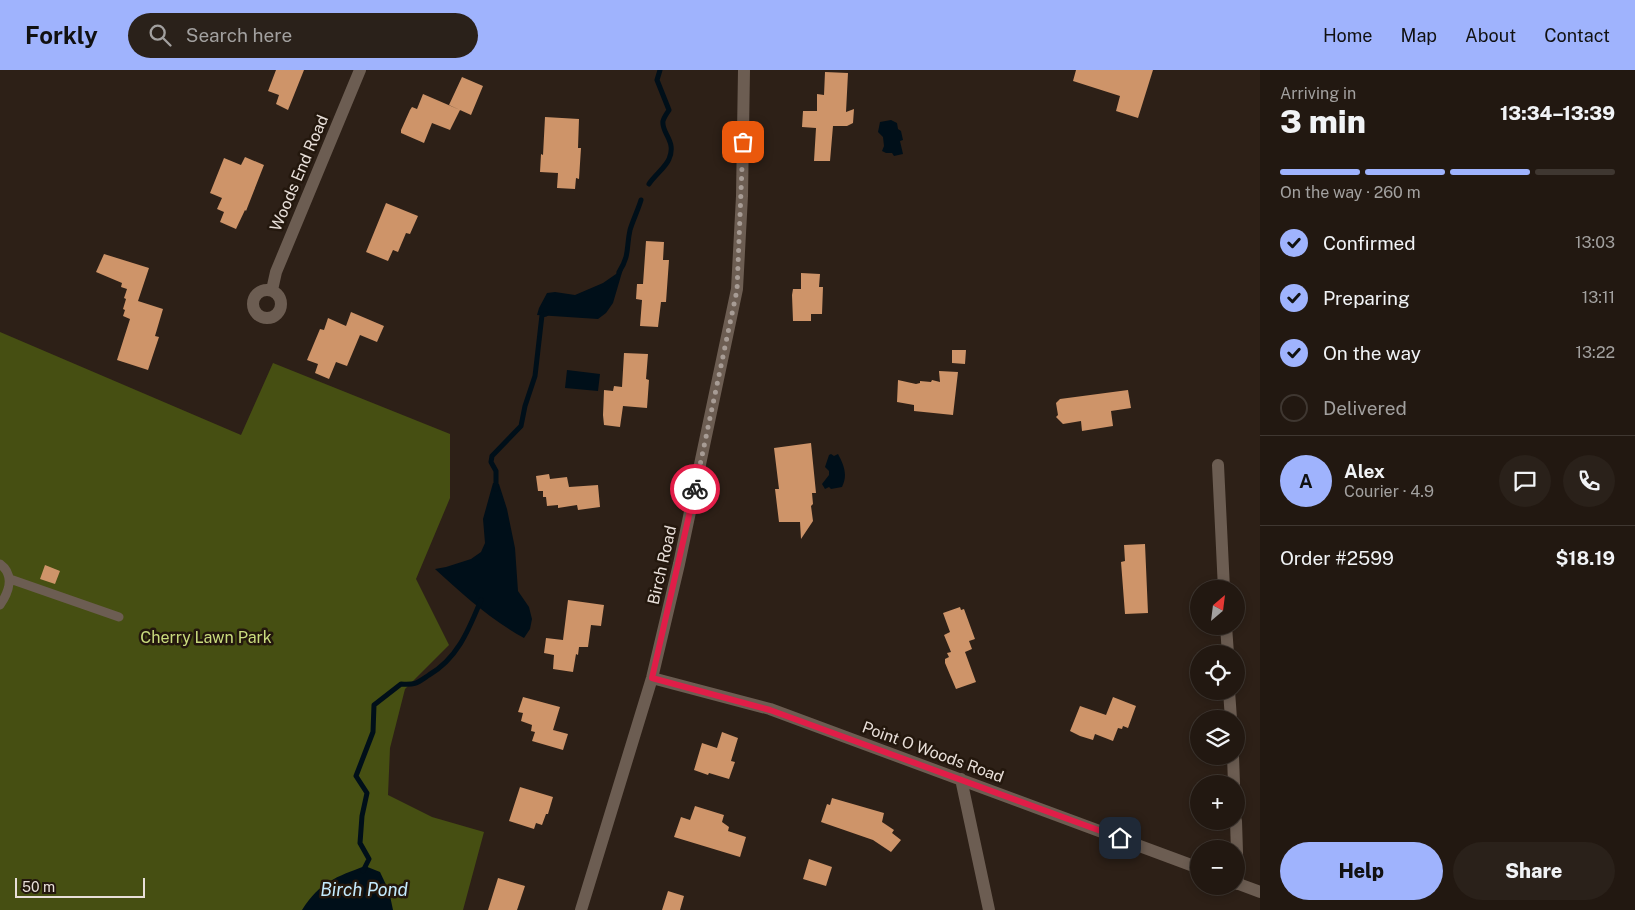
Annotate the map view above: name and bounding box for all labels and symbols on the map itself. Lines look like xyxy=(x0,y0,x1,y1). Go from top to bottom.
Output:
street label: Woods End Road xyxy=(266,112,332,234)
pin xyxy=(722,121,764,163)
courier xyxy=(670,464,720,514)
street label: Birch Road xyxy=(644,524,680,606)
north arrow xyxy=(1190,580,1245,635)
park label: Cherry Lawn Park xyxy=(140,628,272,647)
street label: Point O Woods Road xyxy=(860,718,1006,786)
pin xyxy=(1099,817,1141,859)
scale bar xyxy=(15,875,145,898)
water label: Birch Pond xyxy=(320,879,408,900)

